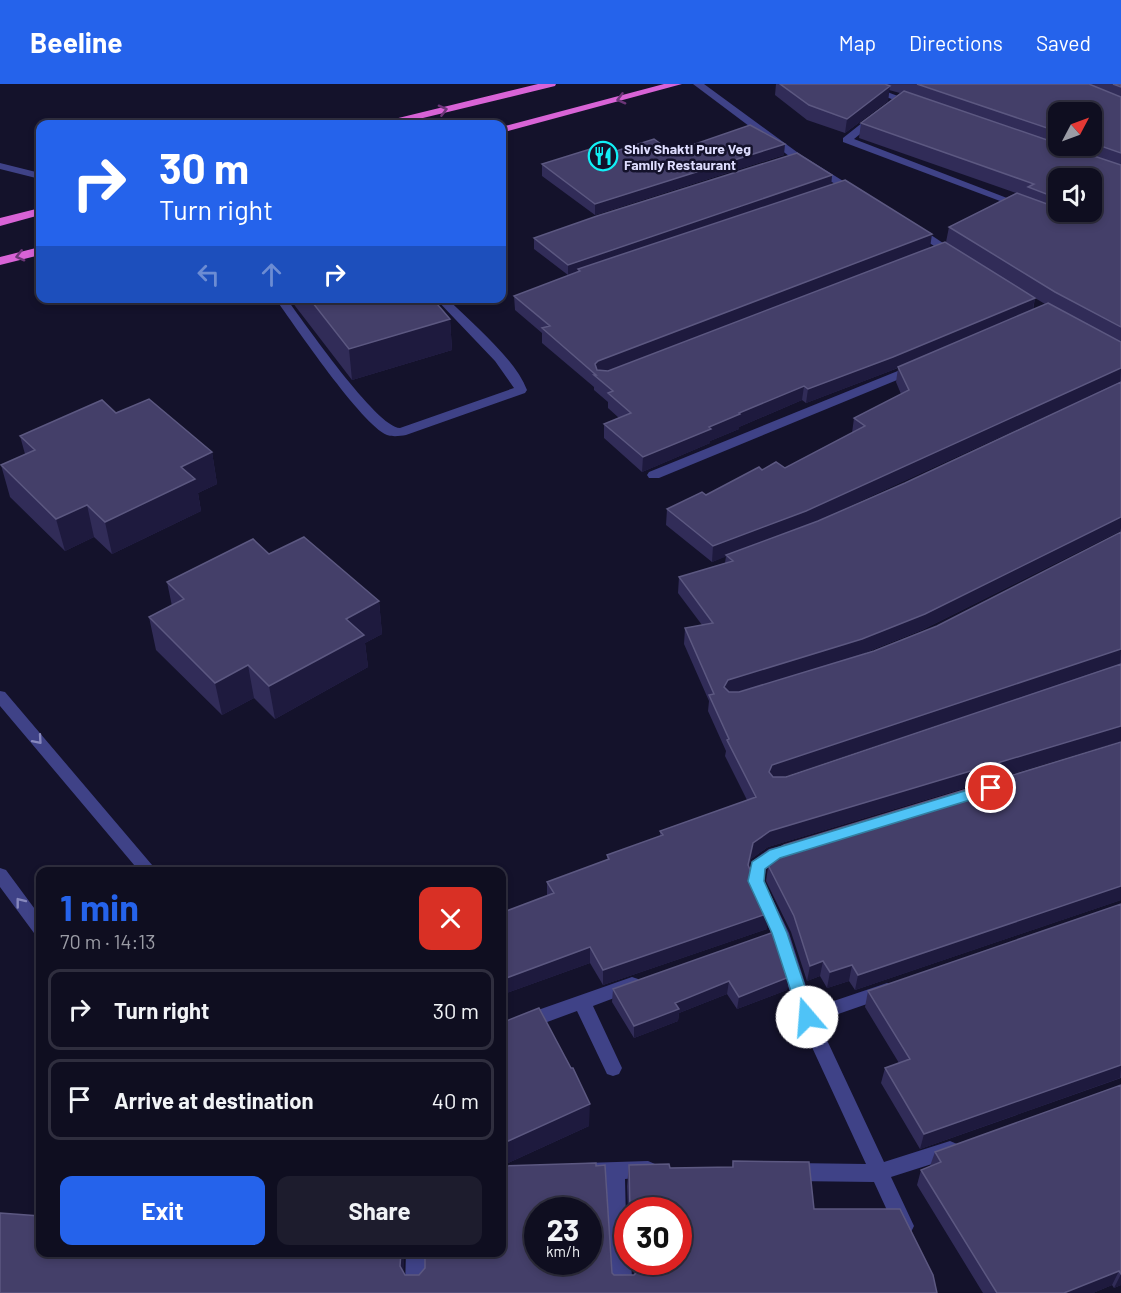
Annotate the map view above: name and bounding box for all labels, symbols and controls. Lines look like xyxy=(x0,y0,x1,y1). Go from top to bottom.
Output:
text: Beeline xyxy=(30,25,122,59)
text: Map xyxy=(839,30,876,55)
text: Directions xyxy=(909,30,1003,55)
text: Saved xyxy=(1036,30,1091,55)
one-way arrow xyxy=(616,92,627,104)
north arrow xyxy=(1048,102,1102,156)
map controls xyxy=(1048,102,1102,222)
one-way arrow xyxy=(438,105,448,118)
restaurant icon: Shiv Shakti Pure Veg Family Restaurant xyxy=(587,140,619,172)
place label: Shiv Shakti Pure Veg Family Restaurant xyxy=(624,140,751,173)
text: 30 m xyxy=(159,142,249,192)
icon: right xyxy=(60,144,138,222)
button: sound xyxy=(1048,168,1102,222)
text: Turn right xyxy=(159,193,273,225)
one-way arrow xyxy=(15,249,26,261)
icon: left xyxy=(192,258,225,291)
icon: ahead xyxy=(255,258,288,291)
icon: right xyxy=(318,258,351,291)
one-way arrow xyxy=(31,733,42,744)
pin xyxy=(965,762,1016,813)
icon: arrive xyxy=(974,771,1007,804)
text: 1 min xyxy=(60,885,139,928)
button: close xyxy=(419,887,482,950)
one-way arrow xyxy=(17,897,28,908)
text: 70 m · 14:13 xyxy=(60,929,156,953)
position arrow xyxy=(775,985,839,1049)
icon: right xyxy=(63,993,96,1026)
text: Turn right xyxy=(114,997,209,1023)
text: 30 m xyxy=(433,997,479,1023)
icon: arrive xyxy=(63,1083,96,1116)
text: Arrive at destination xyxy=(114,1087,313,1113)
text: 40 m xyxy=(432,1087,479,1113)
button: Exit xyxy=(60,1176,265,1245)
button: Share xyxy=(277,1176,482,1245)
speed limit sign: 30 xyxy=(614,1197,692,1275)
text: 23 xyxy=(547,1211,579,1247)
text: km/h xyxy=(546,1242,580,1260)

